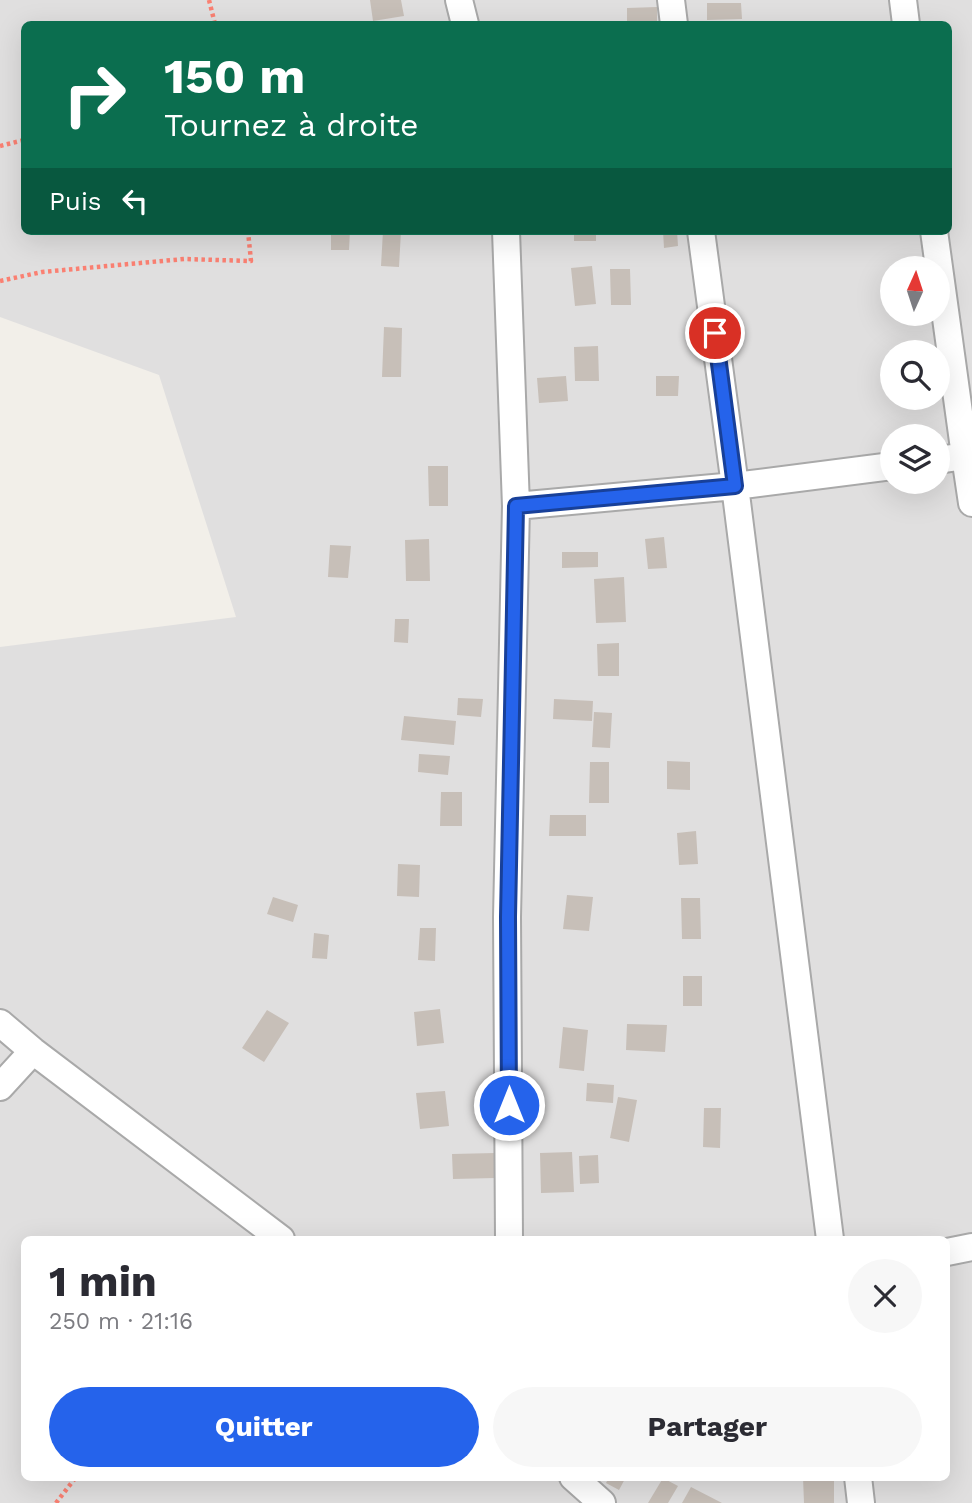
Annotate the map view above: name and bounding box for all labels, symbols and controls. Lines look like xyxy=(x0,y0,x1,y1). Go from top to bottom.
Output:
text: 150 m xyxy=(164,47,305,105)
icon: right xyxy=(49,49,140,140)
text: Tournez à droite xyxy=(164,106,419,144)
icon: left xyxy=(116,182,154,220)
text: Puis xyxy=(49,186,102,216)
north arrow xyxy=(880,256,950,326)
map controls xyxy=(880,256,950,494)
pin xyxy=(685,303,745,363)
icon: arrive xyxy=(696,314,734,352)
button: search xyxy=(880,340,950,410)
button: layers xyxy=(880,424,950,494)
position arrow xyxy=(472,1068,546,1142)
text: 1 min xyxy=(49,1257,157,1306)
button: close xyxy=(848,1259,922,1333)
text: 250 m · 21:16 xyxy=(49,1308,193,1335)
button: Quitter xyxy=(49,1387,479,1467)
button: Partager xyxy=(493,1387,922,1467)

